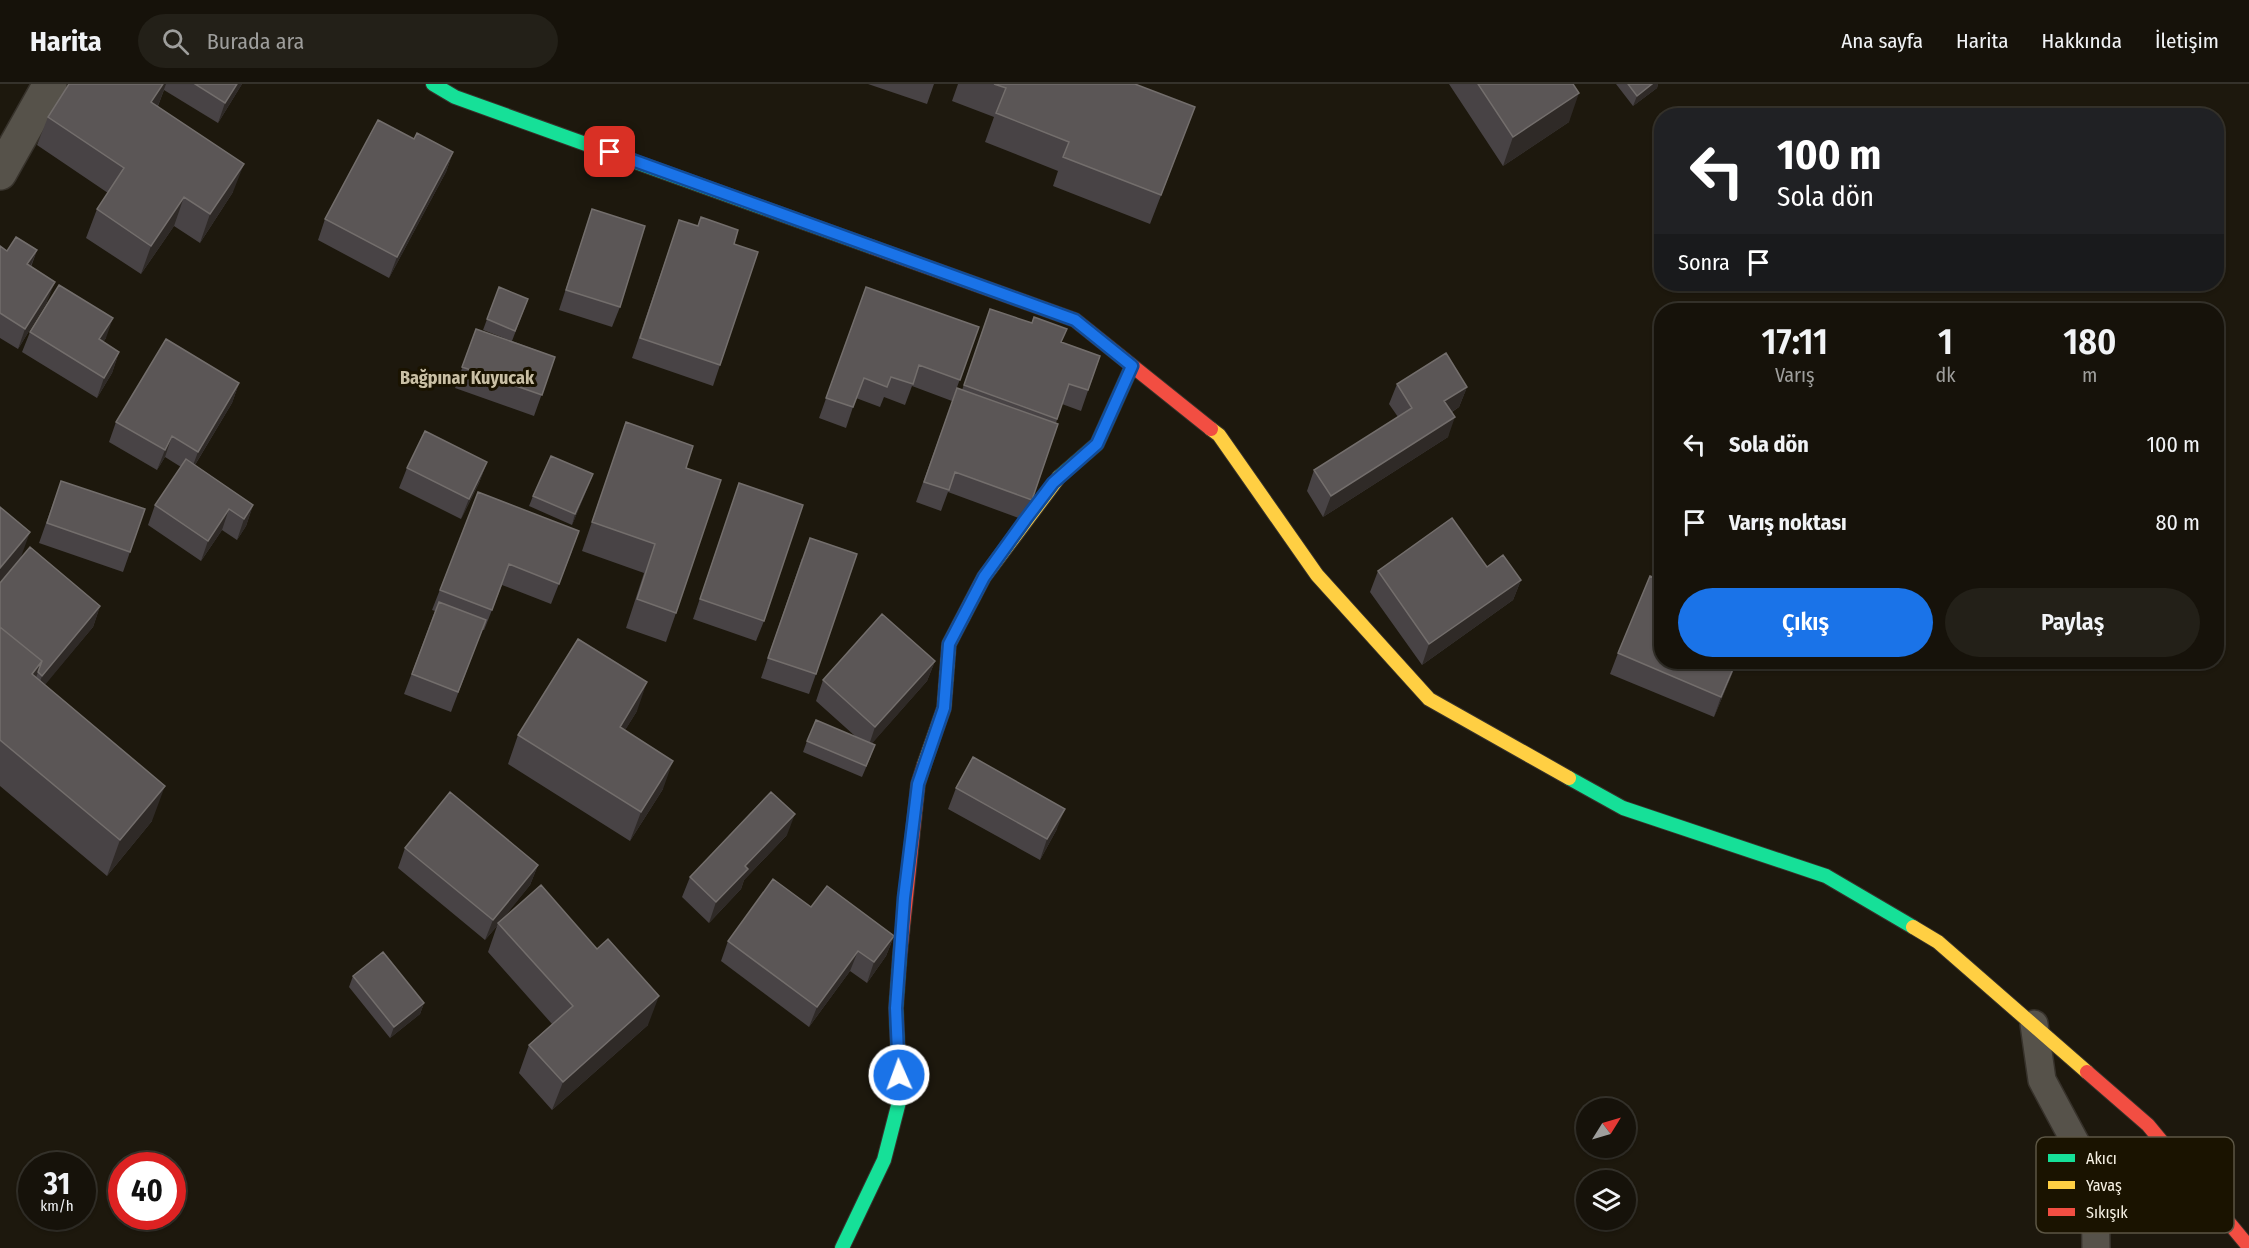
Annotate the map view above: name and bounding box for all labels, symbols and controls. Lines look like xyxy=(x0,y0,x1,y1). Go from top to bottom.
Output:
search box xyxy=(138,14,558,68)
text: Harita xyxy=(30,25,102,58)
icon: search xyxy=(159,25,192,58)
text: Burada ara xyxy=(207,28,304,55)
text: Ana sayfa xyxy=(1841,28,1923,54)
text: Harita xyxy=(1956,28,2009,54)
text: Hakkında xyxy=(2042,28,2122,54)
text: İletişim xyxy=(2155,28,2219,54)
pin xyxy=(584,126,635,177)
text: 100 m xyxy=(1777,130,1881,180)
icon: left xyxy=(1678,132,1756,210)
icon: arrive xyxy=(593,135,626,168)
text: Sola dön xyxy=(1777,181,1874,213)
icon: arrive xyxy=(1742,246,1775,279)
text: Sonra xyxy=(1678,249,1730,276)
text: 17:11 xyxy=(1762,320,1828,364)
text: 1 xyxy=(1938,320,1953,364)
text: 180 xyxy=(2063,320,2116,364)
text: Varış xyxy=(1775,363,1815,387)
text: dk xyxy=(1936,363,1956,387)
text: m xyxy=(2082,363,2097,387)
district label: Bağpınar Kuyucak xyxy=(400,367,535,389)
icon: left xyxy=(1678,428,1711,461)
text: Sola dön xyxy=(1729,431,1809,458)
text: 100 m xyxy=(2146,431,2200,458)
icon: arrive xyxy=(1678,506,1711,539)
text: Varış noktası xyxy=(1729,509,1847,536)
text: 80 m xyxy=(2155,509,2200,536)
button: Çıkış xyxy=(1678,588,1933,657)
button: Paylaş xyxy=(1945,588,2200,657)
position arrow xyxy=(867,1043,931,1107)
north arrow xyxy=(1576,1098,1636,1158)
map controls xyxy=(1576,1098,1636,1230)
legend xyxy=(2036,1137,2234,1233)
text: Akıcı xyxy=(2086,1149,2117,1168)
speed limit sign: 40 xyxy=(108,1152,186,1230)
text: 31 xyxy=(44,1166,70,1202)
button: layers xyxy=(1576,1170,1636,1230)
text: Yavaş xyxy=(2086,1176,2122,1195)
text: km/h xyxy=(40,1197,74,1215)
text: Sıkışık xyxy=(2086,1203,2128,1222)

